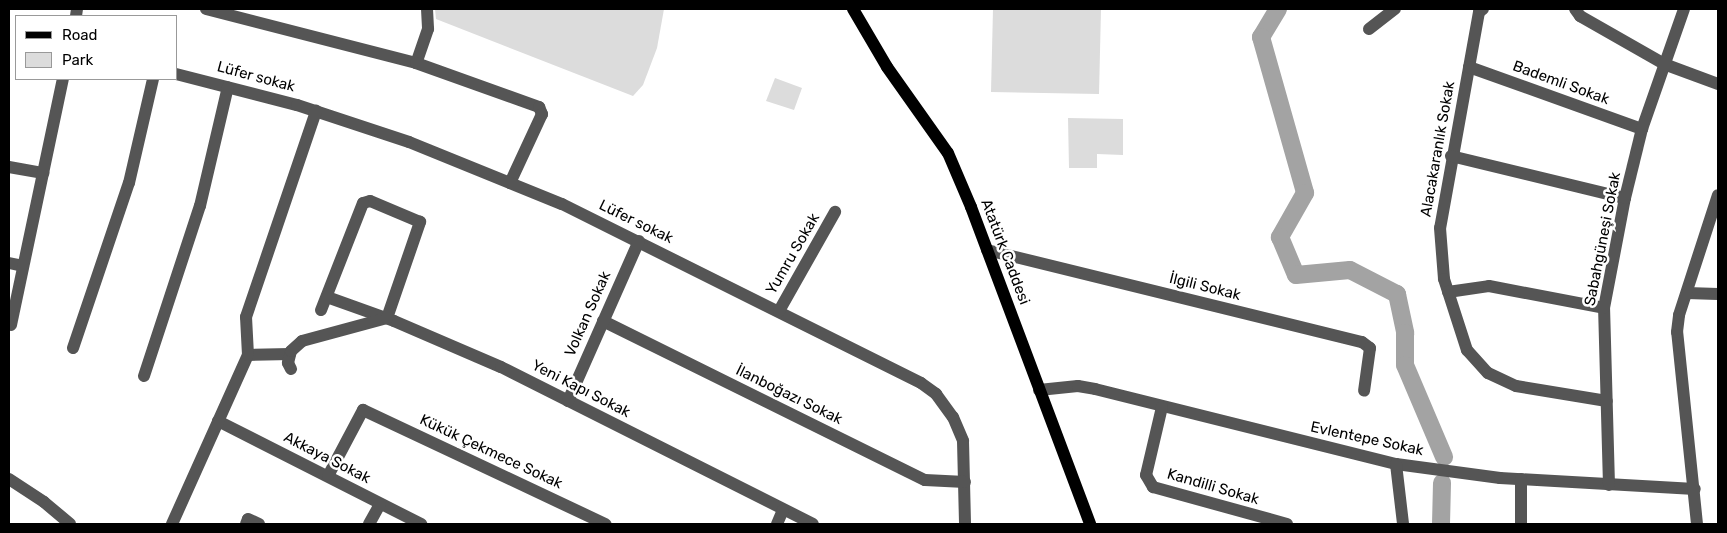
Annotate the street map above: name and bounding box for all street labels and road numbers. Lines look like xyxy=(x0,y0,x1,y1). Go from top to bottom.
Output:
street label: Bademli Sokak xyxy=(1510,57,1612,109)
street label: Lüfer sokak xyxy=(215,58,297,96)
street label: Alacakaranlık Sokak xyxy=(1417,80,1459,218)
street label: Sabahgüneşi Sokak xyxy=(1581,171,1625,307)
street label: Lüfer sokak xyxy=(596,196,676,248)
street label: Atatürk Caddesi xyxy=(977,197,1033,307)
street label: Yumru Sokak xyxy=(762,210,824,298)
street label: Volkan Sokak xyxy=(561,269,615,359)
street label: İlgili Sokak xyxy=(1167,269,1243,305)
street label: Yeni Kapı Sokak xyxy=(529,356,633,422)
street label: İlanboğazı Sokak xyxy=(733,361,845,429)
street label: Kükük Çekmece Sokak xyxy=(417,411,565,493)
street label: Evlentepe Sokak xyxy=(1309,418,1425,460)
street label: Akkaya Sokak xyxy=(281,428,373,488)
street label: Kandilli Sokak xyxy=(1165,465,1261,509)

